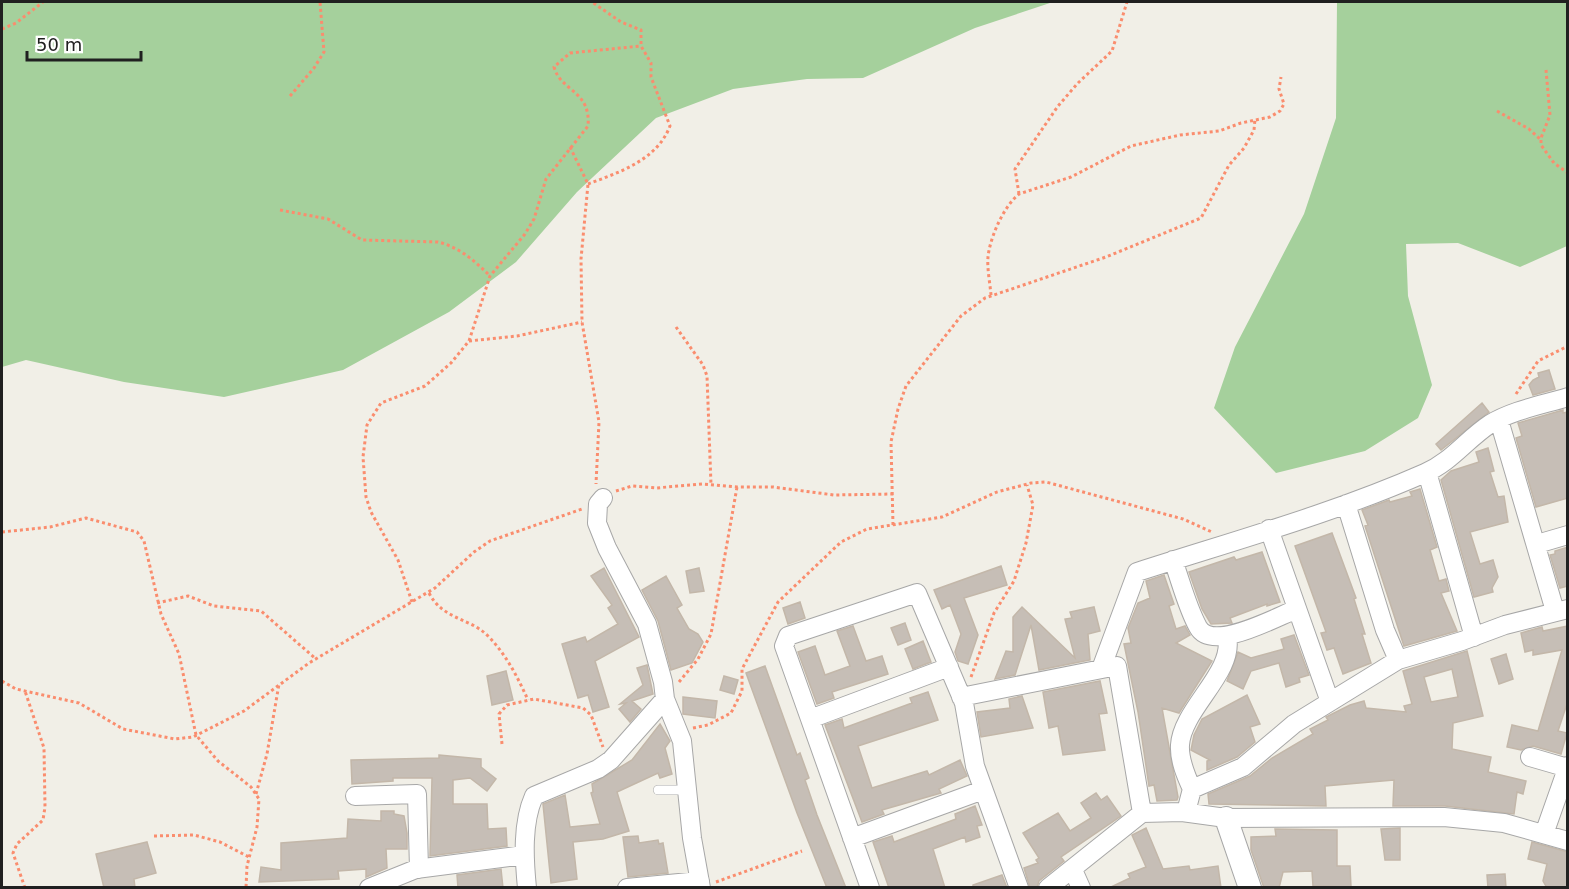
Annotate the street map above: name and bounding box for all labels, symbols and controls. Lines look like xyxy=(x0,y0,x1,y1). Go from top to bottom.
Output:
scale bar xyxy=(27,24,141,62)
text: 50 m xyxy=(36,34,82,55)

